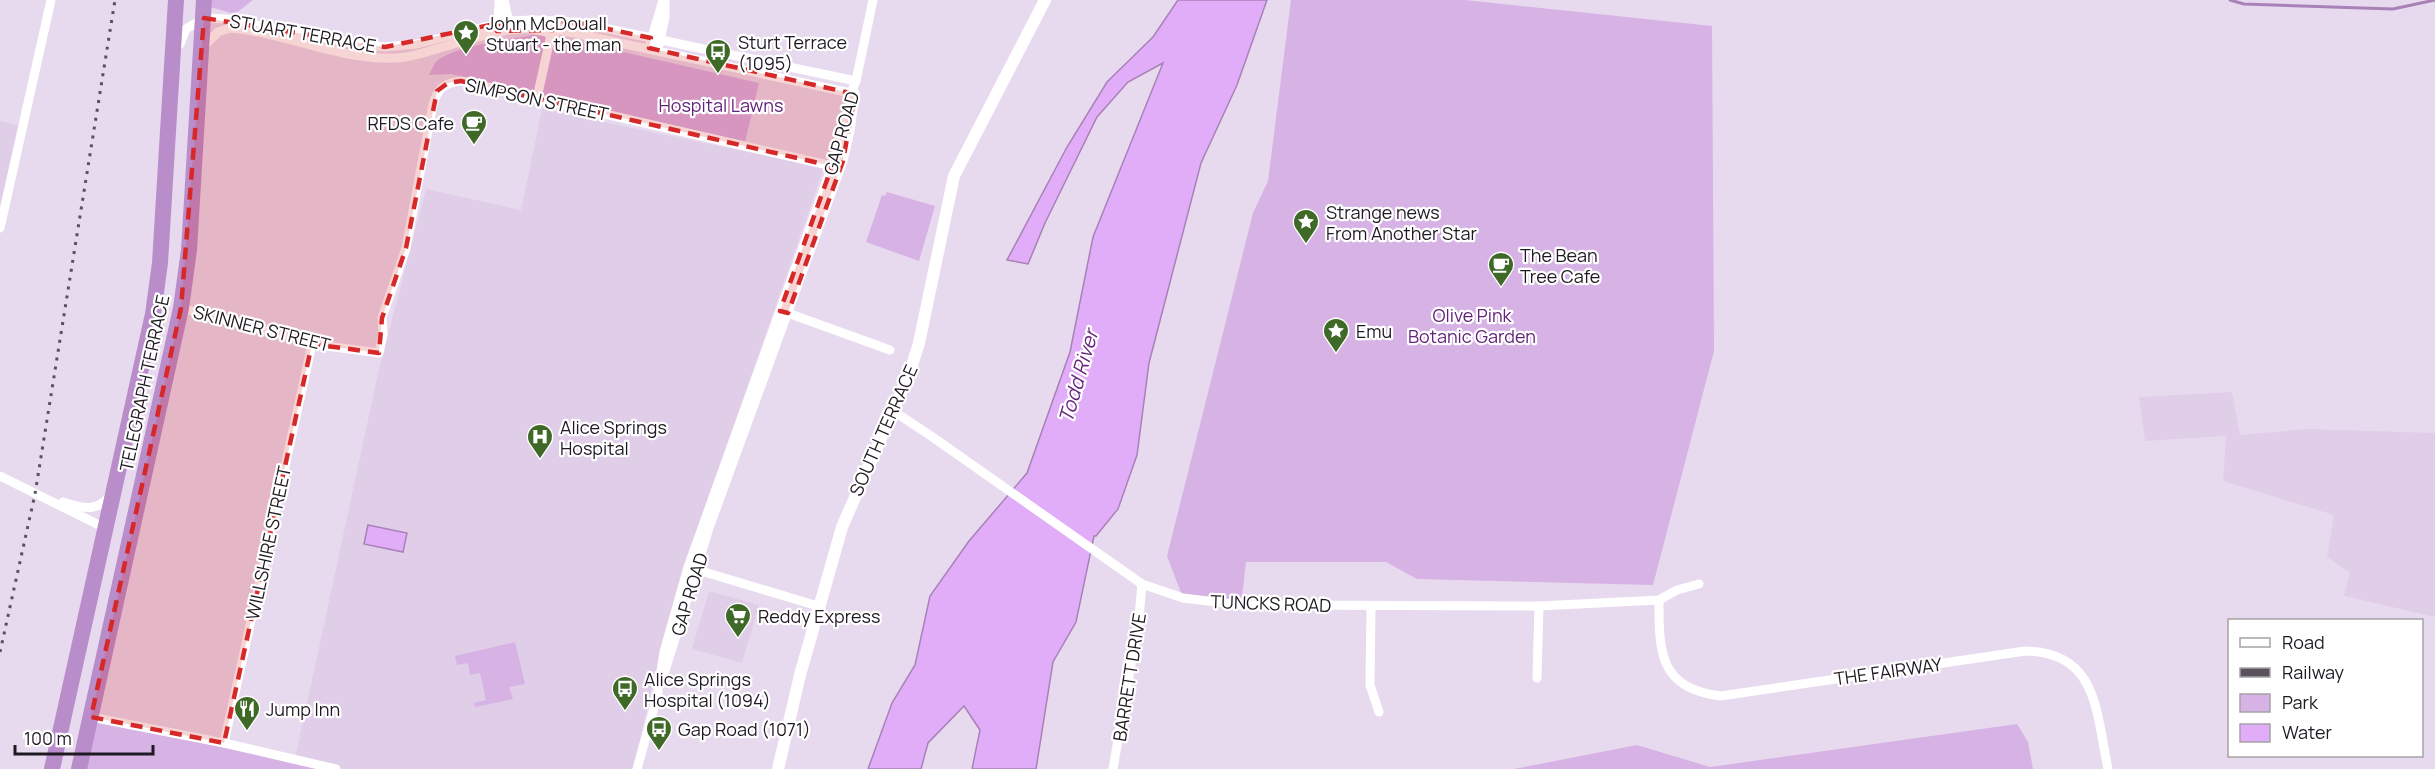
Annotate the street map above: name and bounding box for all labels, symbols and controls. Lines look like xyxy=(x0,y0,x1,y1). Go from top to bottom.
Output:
street label: STUART TERRACE xyxy=(228,8,378,58)
place label: John McDouall Stuart - the man xyxy=(486,11,621,56)
place icon: John McDouall Stuart - the man xyxy=(451,18,481,56)
place label: Sturt Terrace (1095) xyxy=(738,30,847,75)
bus stop icon: Sturt Terrace (1095) xyxy=(703,37,733,75)
street label: SIMPSON STREET xyxy=(463,72,611,126)
street label: GAP ROAD xyxy=(818,88,864,178)
park label: Hospital Lawns xyxy=(659,93,783,117)
cafe icon: RFDS Cafe xyxy=(459,108,489,146)
place label: RFDS Cafe xyxy=(367,111,454,135)
place label: Strange news From Another Star xyxy=(1326,200,1477,245)
place icon: Strange news From Another Star xyxy=(1291,207,1321,245)
place label: The Bean Tree Cafe xyxy=(1520,243,1600,288)
cafe icon: The Bean Tree Cafe xyxy=(1486,250,1516,288)
street label: TELEGRAPH TERRACE xyxy=(114,292,174,474)
street label: SKINNER STREET xyxy=(191,299,333,357)
park label: Olive Pink Botanic Garden xyxy=(1408,303,1536,348)
place icon: Emu xyxy=(1321,316,1351,354)
place label: Emu xyxy=(1356,319,1392,343)
water label: Todd River xyxy=(1052,324,1105,426)
street label: SOUTH TERRACE xyxy=(843,361,923,499)
place label: Alice Springs Hospital xyxy=(560,415,667,460)
hospital icon: Alice Springs Hospital xyxy=(525,422,555,460)
street label: WILLSHIRE STREET xyxy=(240,464,296,622)
street label: GAP ROAD xyxy=(665,550,713,638)
street label: TUNCKS ROAD xyxy=(1210,589,1332,617)
supermarket icon: Reddy Express xyxy=(723,601,753,639)
place label: Reddy Express xyxy=(758,604,880,628)
street label: BARRETT DRIVE xyxy=(1107,611,1151,743)
legend xyxy=(2228,619,2423,757)
text: Road xyxy=(2282,630,2325,654)
street label: THE FAIRWAY xyxy=(1833,651,1944,690)
text: Railway xyxy=(2282,660,2344,684)
place label: Alice Springs Hospital (1094) xyxy=(644,667,771,712)
bus stop icon: Alice Springs Hospital (1094) xyxy=(610,674,640,712)
text: Park xyxy=(2282,690,2319,714)
restaurant icon: Jump Inn xyxy=(232,694,262,732)
place label: Jump Inn xyxy=(266,697,340,721)
bus stop icon: Gap Road (1071) xyxy=(644,714,674,752)
place label: Gap Road (1071) xyxy=(678,717,811,741)
scale bar xyxy=(15,718,153,756)
text: Water xyxy=(2282,720,2332,744)
text: 100 m xyxy=(24,726,72,750)

